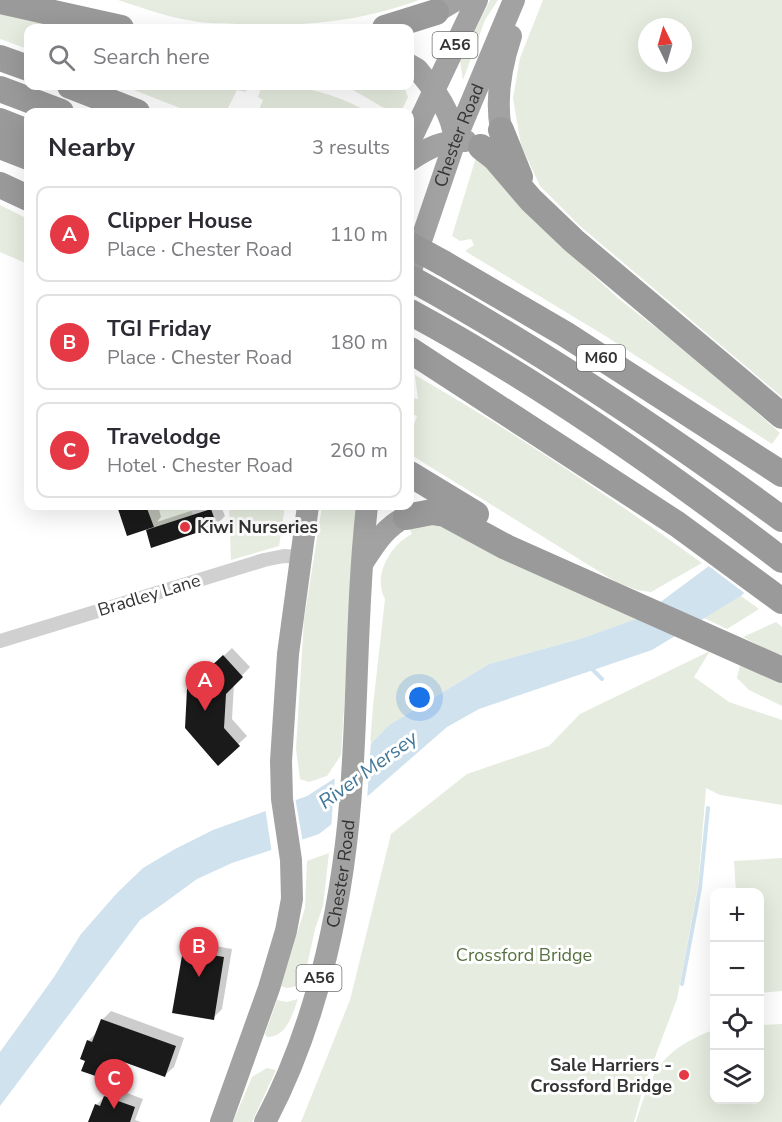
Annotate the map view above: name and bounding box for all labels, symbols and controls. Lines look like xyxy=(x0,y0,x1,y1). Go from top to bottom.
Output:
north arrow xyxy=(638,18,692,72)
search box xyxy=(24,24,414,90)
road number: A56 xyxy=(432,32,478,58)
icon: search xyxy=(45,41,78,74)
text: Search here xyxy=(93,42,210,72)
street label: Chester Road xyxy=(428,80,490,190)
text: Nearby xyxy=(48,130,135,165)
text: 3 results xyxy=(312,134,390,161)
text: Clipper House xyxy=(107,206,253,236)
text: A xyxy=(62,221,77,248)
text: 110 m xyxy=(330,221,388,248)
text: Place · Chester Road xyxy=(107,236,292,263)
text: TGI Friday xyxy=(107,314,211,344)
text: B xyxy=(63,329,76,356)
text: 180 m xyxy=(330,329,388,356)
text: Place · Chester Road xyxy=(107,344,292,371)
road number: M60 xyxy=(577,345,625,371)
text: Travelodge xyxy=(107,422,221,452)
text: C xyxy=(63,437,76,464)
text: 260 m xyxy=(330,437,388,464)
text: Hotel · Chester Road xyxy=(107,452,293,479)
place label: Kiwi Nurseries xyxy=(197,515,318,539)
marker: Kiwi Nurseries xyxy=(178,520,192,534)
street label: Bradley Lane xyxy=(95,568,203,622)
pin: A xyxy=(186,662,224,711)
your location xyxy=(405,683,434,712)
water label: River Mersey xyxy=(313,724,424,815)
street label: Chester Road xyxy=(321,818,361,930)
map controls xyxy=(710,888,764,1104)
button: + xyxy=(710,888,764,942)
pin: B xyxy=(180,928,218,977)
button: − xyxy=(710,942,764,996)
park label: Crossford Bridge xyxy=(456,943,592,967)
road number: A56 xyxy=(296,965,342,991)
button: locate xyxy=(710,996,764,1050)
button: layers xyxy=(710,1050,764,1104)
place label: Sale Harriers - Crossford Bridge xyxy=(530,1053,672,1098)
pin: C xyxy=(94,1060,134,1109)
marker: Sale Harriers - Crossford Bridge xyxy=(677,1068,691,1082)

